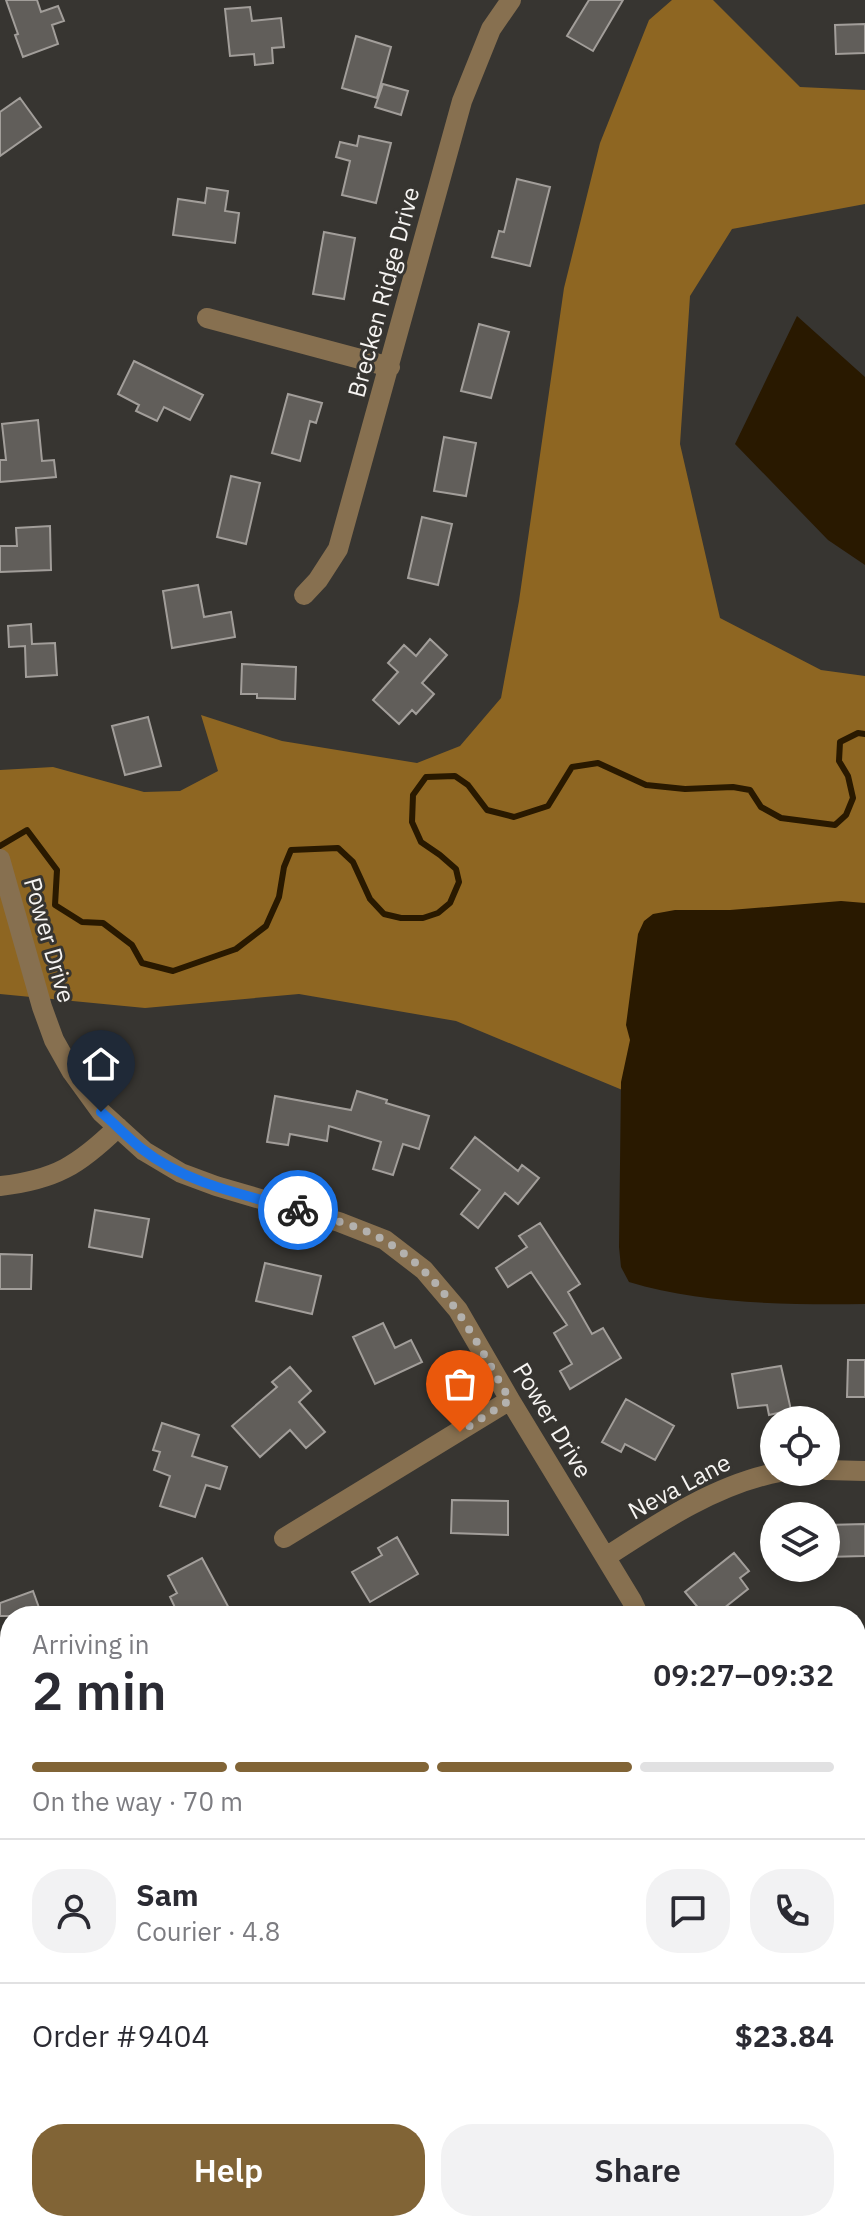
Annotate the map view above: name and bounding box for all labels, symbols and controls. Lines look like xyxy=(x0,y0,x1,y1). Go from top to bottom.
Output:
street label: Brecken Ridge Drive xyxy=(340,183,426,401)
street label: Power Drive xyxy=(17,874,83,1006)
pin xyxy=(67,1030,135,1112)
icon: home xyxy=(79,1042,123,1086)
courier xyxy=(258,1170,338,1250)
icon: bike xyxy=(276,1188,320,1232)
pin xyxy=(426,1350,494,1432)
street label: Power Drive xyxy=(506,1356,600,1484)
icon: bag xyxy=(438,1362,482,1406)
map controls xyxy=(760,1406,840,1582)
button: locate xyxy=(760,1406,840,1486)
street label: Neva Lane xyxy=(622,1446,736,1526)
button: layers xyxy=(760,1502,840,1582)
text: Arriving in xyxy=(32,1627,149,1661)
text: 09:27–09:32 xyxy=(653,1655,834,1694)
text: 2 min xyxy=(32,1657,167,1724)
text: On the way · 70 m xyxy=(32,1784,243,1818)
button: person xyxy=(32,1869,116,1953)
button: chat xyxy=(646,1869,730,1953)
button: phone xyxy=(750,1869,834,1953)
text: Sam xyxy=(136,1875,199,1914)
text: Courier · 4.8 xyxy=(136,1914,280,1948)
text: Order #9404 xyxy=(32,2016,209,2055)
text: $23.84 xyxy=(735,2016,834,2055)
button: Help xyxy=(32,2124,425,2216)
button: Share xyxy=(441,2124,834,2216)

